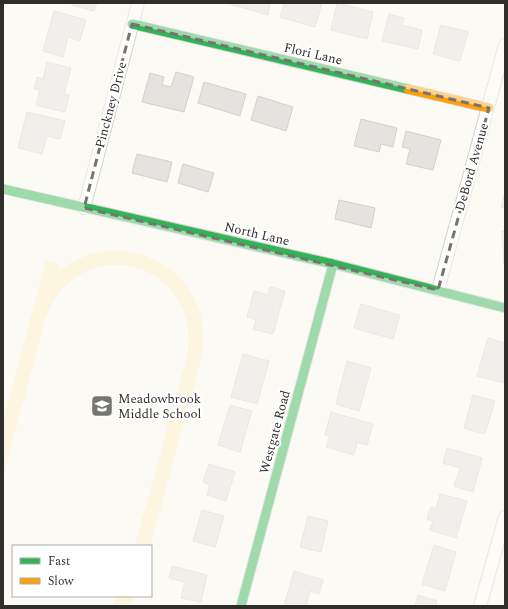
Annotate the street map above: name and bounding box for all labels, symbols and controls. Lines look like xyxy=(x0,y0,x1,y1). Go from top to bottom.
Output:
street label: Flori Lane xyxy=(282,38,344,70)
street label: Pinckney Drive xyxy=(90,60,132,150)
street label: DeBord Avenue xyxy=(450,121,494,213)
street label: North Lane xyxy=(222,217,292,251)
street label: Westgate Road xyxy=(254,388,296,476)
place label: Meadowbrook Middle School xyxy=(118,389,201,424)
school or university icon: Meadowbrook Middle School xyxy=(89,393,115,419)
legend xyxy=(12,545,152,597)
text: Fast xyxy=(48,552,70,571)
text: Slow xyxy=(48,572,74,591)

